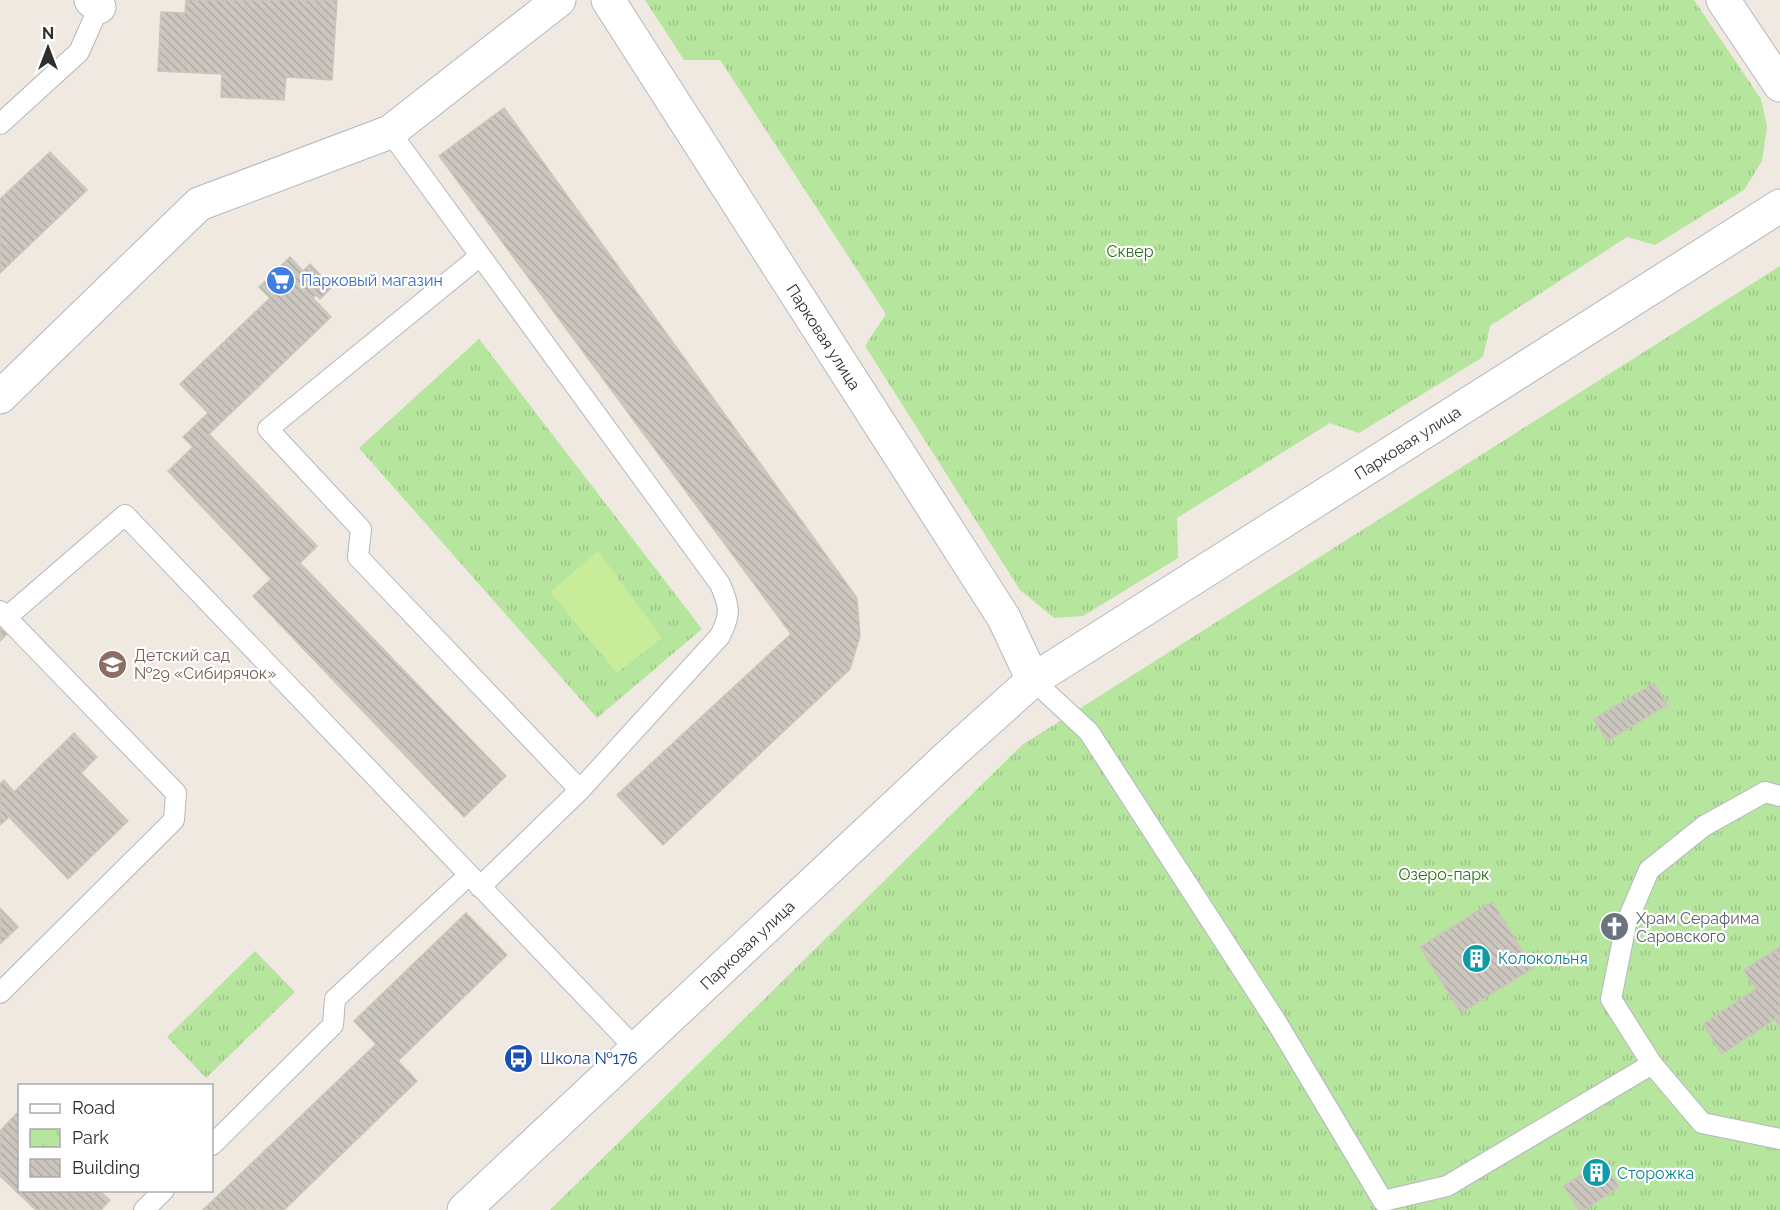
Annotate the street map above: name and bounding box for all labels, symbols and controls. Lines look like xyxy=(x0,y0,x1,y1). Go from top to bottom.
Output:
north arrow xyxy=(18,18,78,78)
text: N xyxy=(42,24,54,43)
park label: Сквер xyxy=(1106,242,1154,261)
supermarket icon: Парковый магазин xyxy=(264,264,296,296)
place label: Парковый магазин xyxy=(301,271,443,290)
street label: Парковая улица xyxy=(783,280,865,393)
street label: Парковая улица xyxy=(1351,402,1464,483)
place label: Детский сад №29 «Сибирячок» xyxy=(134,646,276,683)
school or university icon: Детский сад №29 «Сибирячок» xyxy=(97,648,129,680)
park label: Озеро-парк xyxy=(1399,865,1489,884)
street label: Парковая улица xyxy=(696,896,798,993)
place label: Храм Серафима Саровского xyxy=(1636,909,1760,946)
church icon: Храм Серафима Саровского xyxy=(1599,911,1631,943)
building icon: Колокольня xyxy=(1461,942,1493,974)
place label: Колокольня xyxy=(1498,949,1588,968)
bus stop icon: Школа №176 xyxy=(503,1042,535,1074)
place label: Школа №176 xyxy=(540,1049,638,1068)
legend xyxy=(18,1084,213,1192)
text: Road xyxy=(72,1097,115,1118)
text: Park xyxy=(72,1127,109,1148)
text: Building xyxy=(72,1157,140,1178)
building icon: Сторожка xyxy=(1580,1157,1612,1189)
place label: Сторожка xyxy=(1617,1164,1694,1183)

